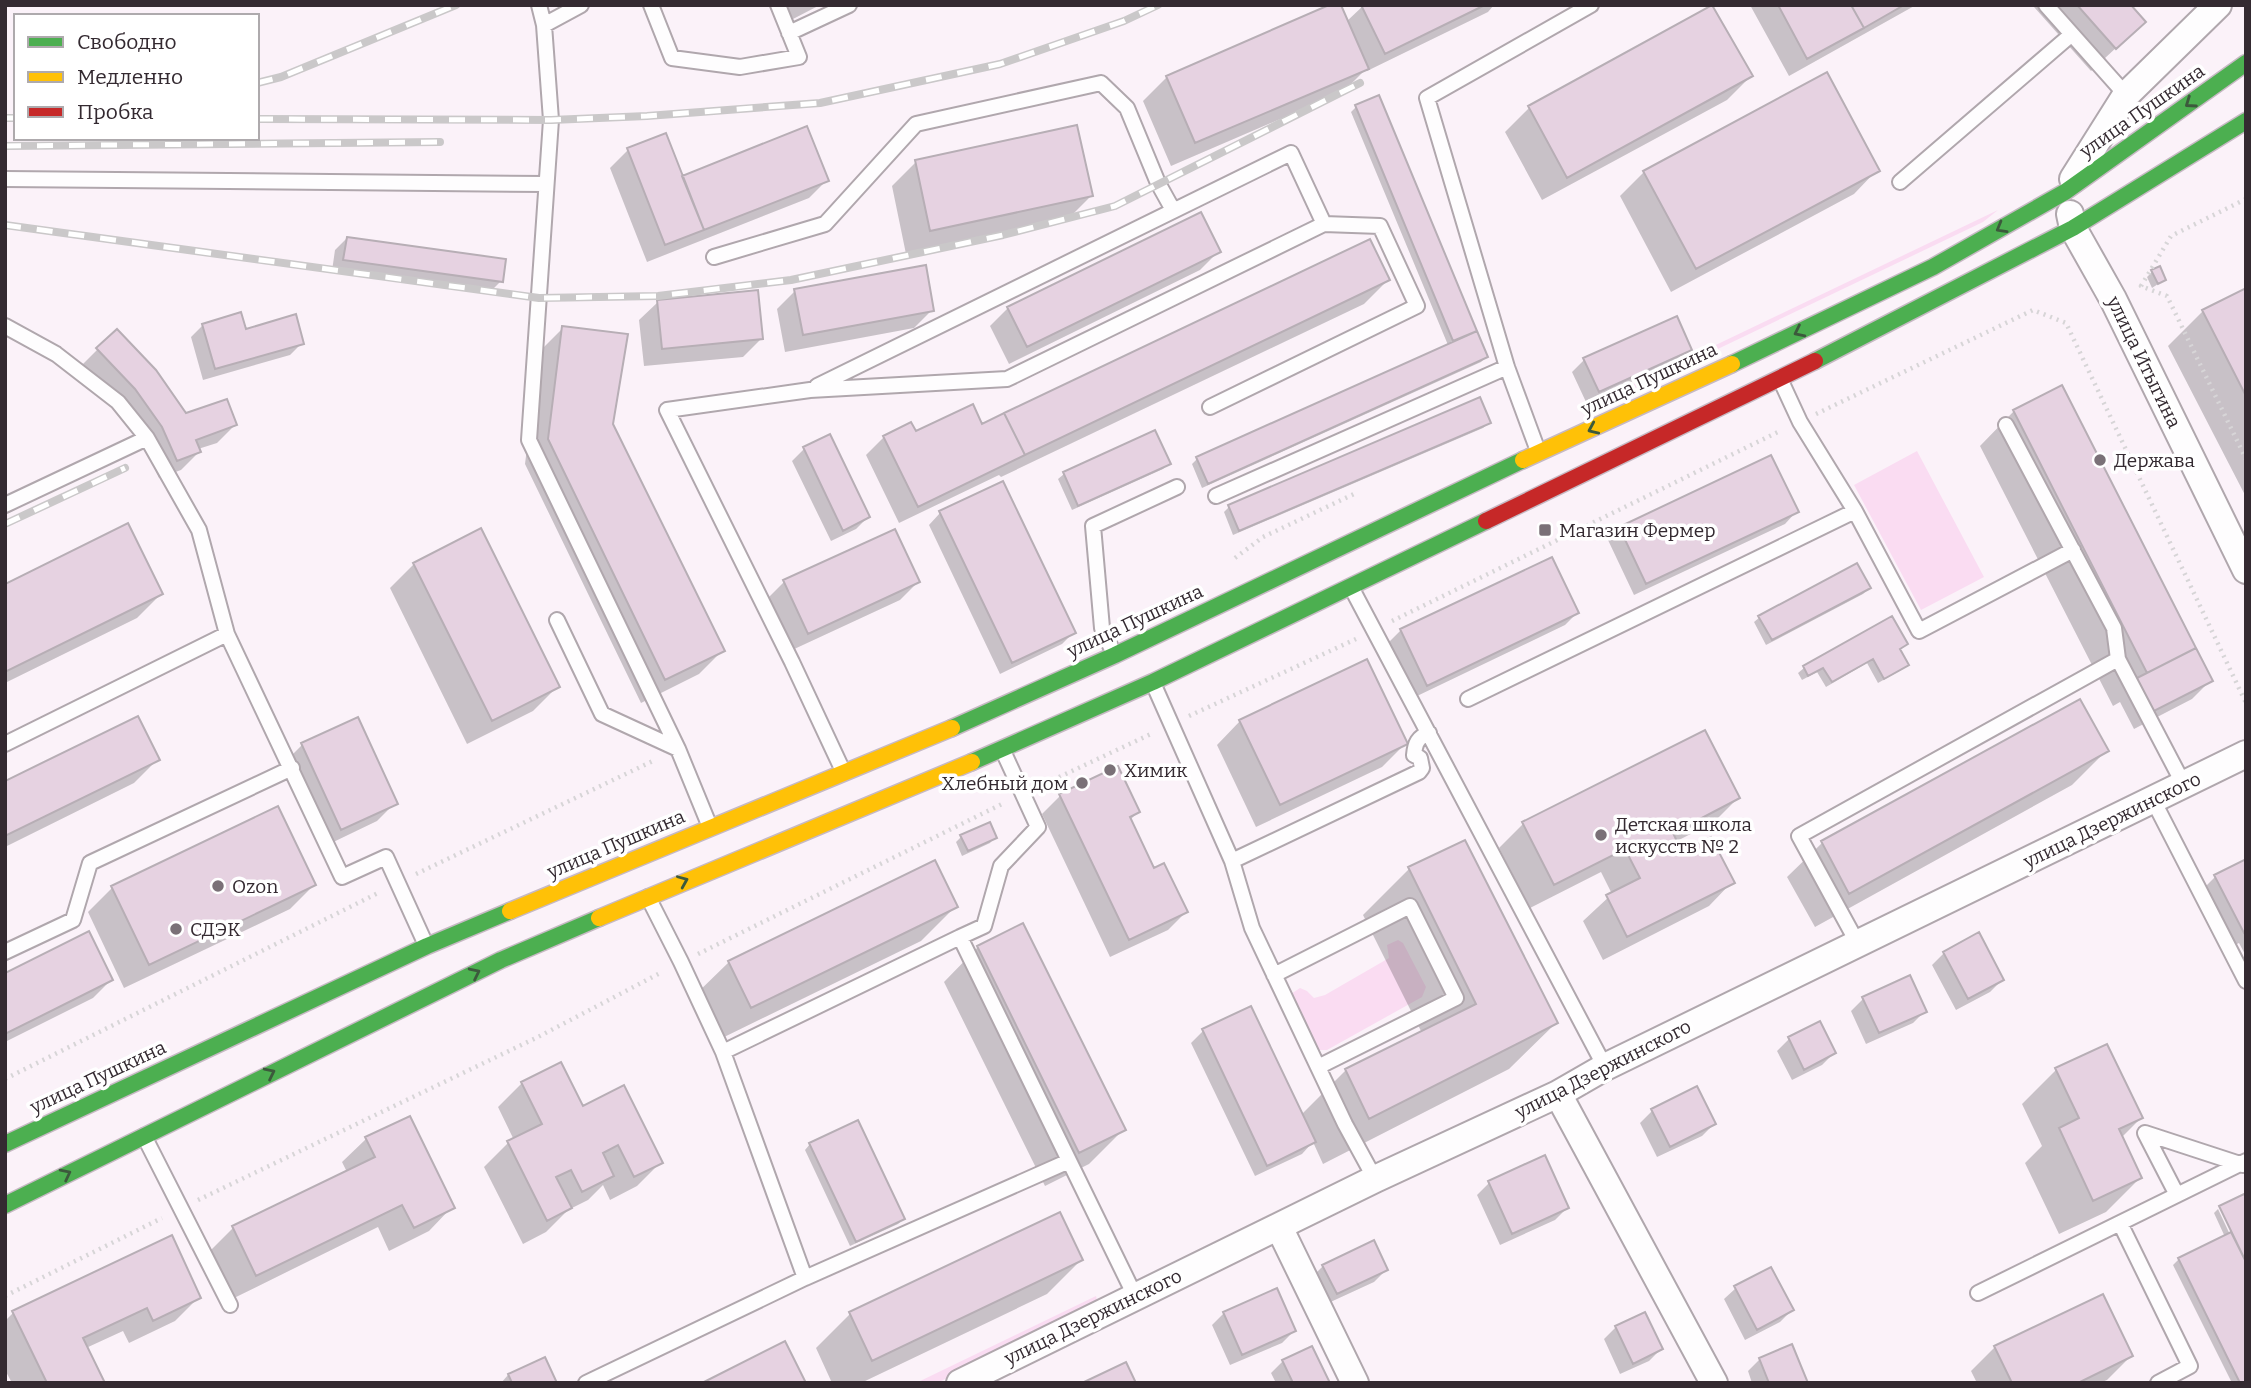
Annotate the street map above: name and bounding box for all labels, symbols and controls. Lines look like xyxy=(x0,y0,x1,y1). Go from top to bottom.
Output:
legend xyxy=(14,14,259,140)
text: Свободно xyxy=(77,29,177,55)
street label: улица Пушкина xyxy=(2074,59,2209,163)
text: Медленно xyxy=(77,64,183,90)
one-way arrow xyxy=(2185,94,2198,107)
text: Пробка xyxy=(77,99,154,125)
one-way arrow xyxy=(1995,220,2008,233)
street label: улица Итыгина xyxy=(2102,291,2186,432)
one-way arrow xyxy=(1794,324,1806,338)
street label: улица Пушкина xyxy=(1577,337,1721,421)
one-way arrow xyxy=(1587,421,1600,435)
place label: Держава xyxy=(2114,449,2196,472)
marker: Держава xyxy=(2092,452,2108,468)
place label: Магазин Фермер xyxy=(1559,519,1715,542)
marker: Магазин Фермер xyxy=(1537,522,1553,538)
street label: улица Пушкина xyxy=(1063,579,1207,663)
place label: Химик xyxy=(1124,759,1188,782)
marker: Химик xyxy=(1102,762,1118,778)
street label: улица Дзержинского xyxy=(2019,767,2204,873)
place label: Хлебный дом xyxy=(941,772,1068,795)
marker: Хлебный дом xyxy=(1074,775,1090,791)
street label: улица Пушкина xyxy=(543,804,689,884)
place label: Детская школа искусств № 2 xyxy=(1615,813,1752,858)
marker: Детская школа искусств № 2 xyxy=(1593,827,1609,843)
place label: Ozon xyxy=(232,875,278,898)
one-way arrow xyxy=(676,876,688,890)
marker: Ozon xyxy=(210,878,226,894)
place label: СДЭК xyxy=(190,918,241,941)
marker: СДЭК xyxy=(168,921,184,937)
one-way arrow xyxy=(468,968,480,982)
street label: улица Дзержинского xyxy=(1510,1015,1695,1124)
street label: улица Пушкина xyxy=(26,1035,170,1119)
one-way arrow xyxy=(263,1068,275,1082)
one-way arrow xyxy=(59,1168,71,1182)
street label: улица Дзержинского xyxy=(1000,1264,1185,1370)

